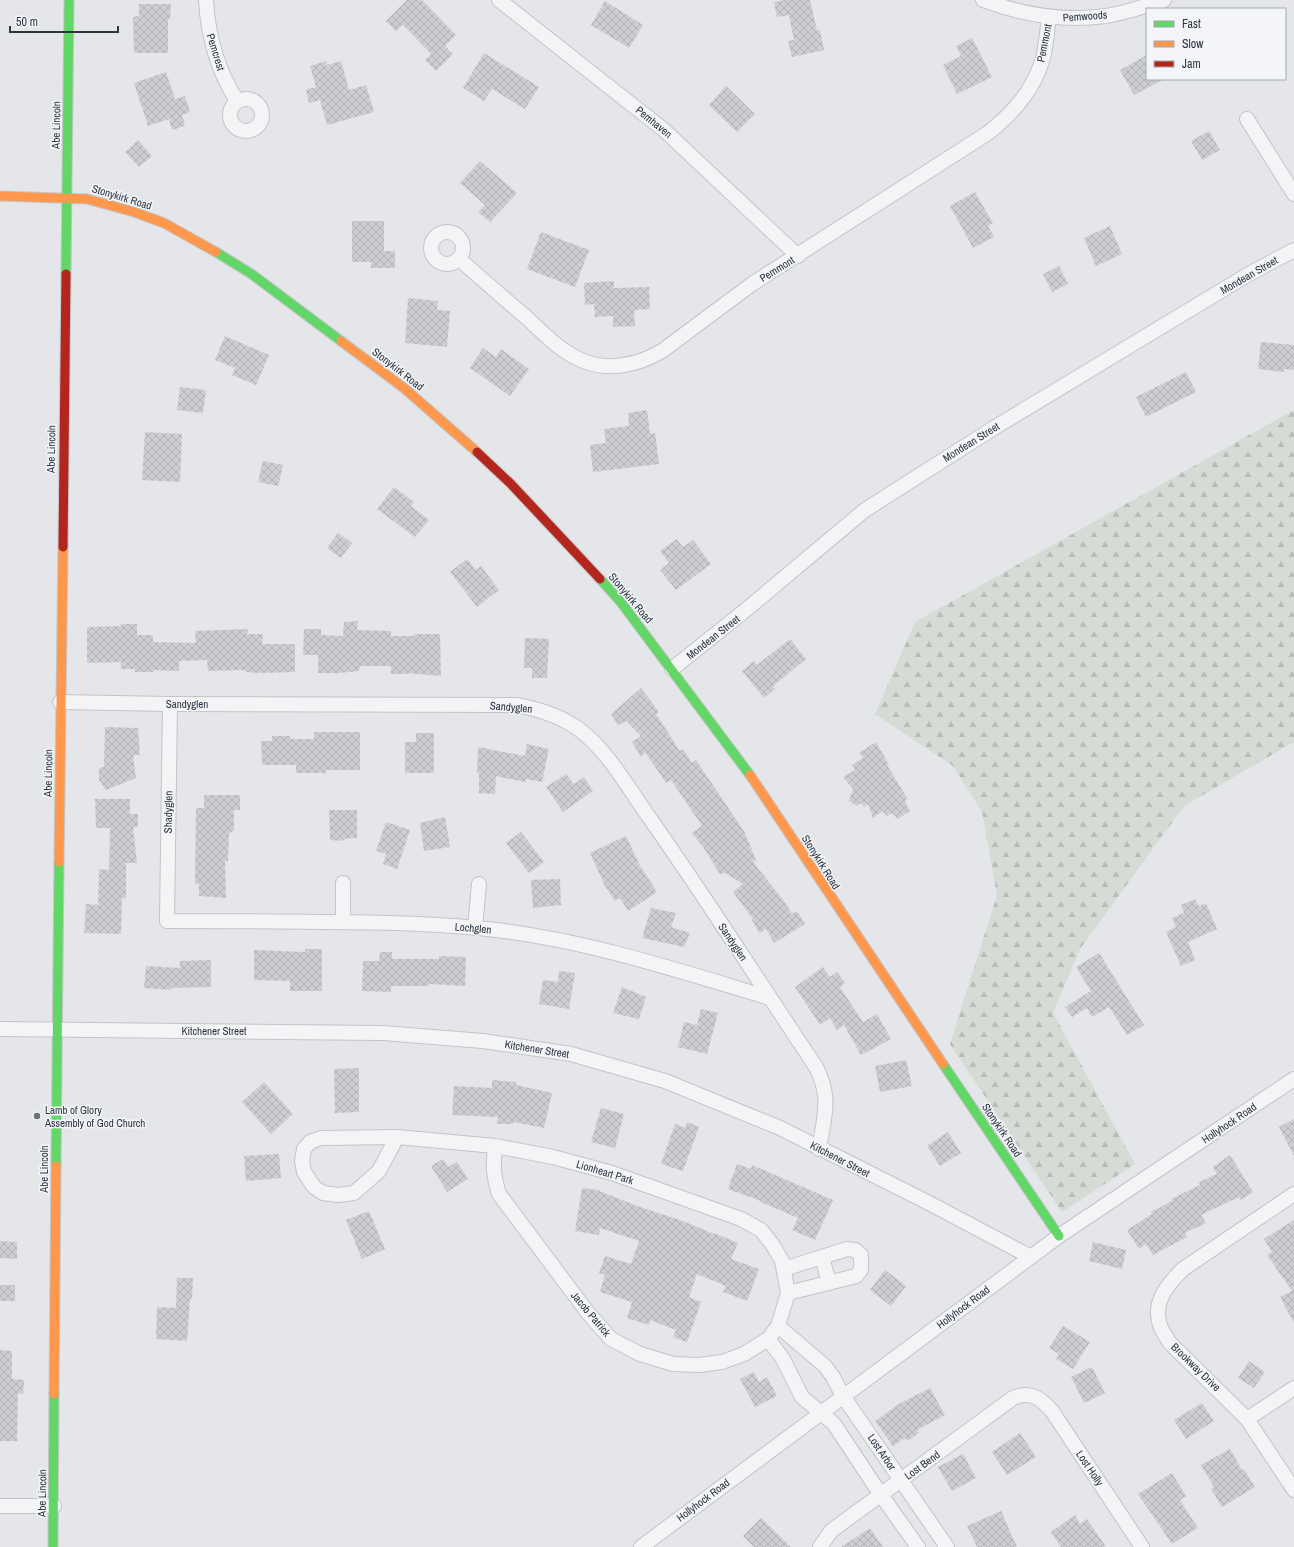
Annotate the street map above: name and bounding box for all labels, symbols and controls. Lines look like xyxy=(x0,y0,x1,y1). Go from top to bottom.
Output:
street label: Pemwoods xyxy=(1062,7,1108,25)
scale bar xyxy=(10,8,118,34)
legend xyxy=(1146,8,1286,80)
text: 50 m xyxy=(16,14,38,30)
text: Fast xyxy=(1182,16,1201,32)
street label: Pemmont xyxy=(1033,22,1055,63)
street label: Pemcrest xyxy=(204,32,228,73)
text: Slow xyxy=(1182,36,1204,52)
text: Jam xyxy=(1182,56,1201,72)
street label: Abe Lincoln xyxy=(49,101,63,150)
street label: Pemhaven xyxy=(633,103,675,141)
street label: Stonykirk Road xyxy=(90,181,154,213)
street label: Pemmont xyxy=(757,253,797,285)
street label: Mondean Street xyxy=(1218,253,1281,297)
street label: Stonykirk Road xyxy=(369,344,427,394)
street label: Mondean Street xyxy=(940,419,1002,465)
street label: Abe Lincoln xyxy=(44,425,58,474)
street label: Stonykirk Road xyxy=(606,570,656,626)
street label: Mondean Street xyxy=(683,611,743,662)
street label: Sandyglen xyxy=(166,697,208,711)
street label: Sandyglen xyxy=(489,698,533,716)
street label: Abe Lincoln xyxy=(41,749,55,798)
street label: Shadyglen xyxy=(161,791,175,833)
street label: Stonykirk Road xyxy=(799,832,843,892)
street label: Lochglen xyxy=(454,919,492,937)
street label: Sandyglen xyxy=(715,920,751,964)
street label: Kitchener Street xyxy=(181,1024,247,1038)
street label: Kitchener Street xyxy=(504,1037,571,1061)
street label: Hollyhock Road xyxy=(1199,1100,1259,1146)
street label: Stonykirk Road xyxy=(979,1101,1025,1159)
place label: Lamb of Glory Assembly of God Church xyxy=(44,1103,145,1130)
marker: Lamb of Glory Assembly of God Church xyxy=(32,1111,42,1121)
street label: Kitchener Street xyxy=(808,1138,873,1180)
street label: Abe Lincoln xyxy=(37,1145,51,1194)
street label: Lionheart Park xyxy=(575,1157,636,1187)
street label: Hollyhock Road xyxy=(934,1282,992,1332)
street label: Jacob Patrick xyxy=(568,1289,614,1340)
street label: Brookway Drive xyxy=(1168,1340,1224,1394)
street label: Lost Arbor xyxy=(865,1431,899,1473)
street label: Lost Bend xyxy=(901,1447,943,1483)
street label: Lost Holly xyxy=(1073,1448,1107,1489)
street label: Abe Lincoln xyxy=(35,1469,49,1518)
street label: Hollyhock Road xyxy=(674,1475,732,1525)

